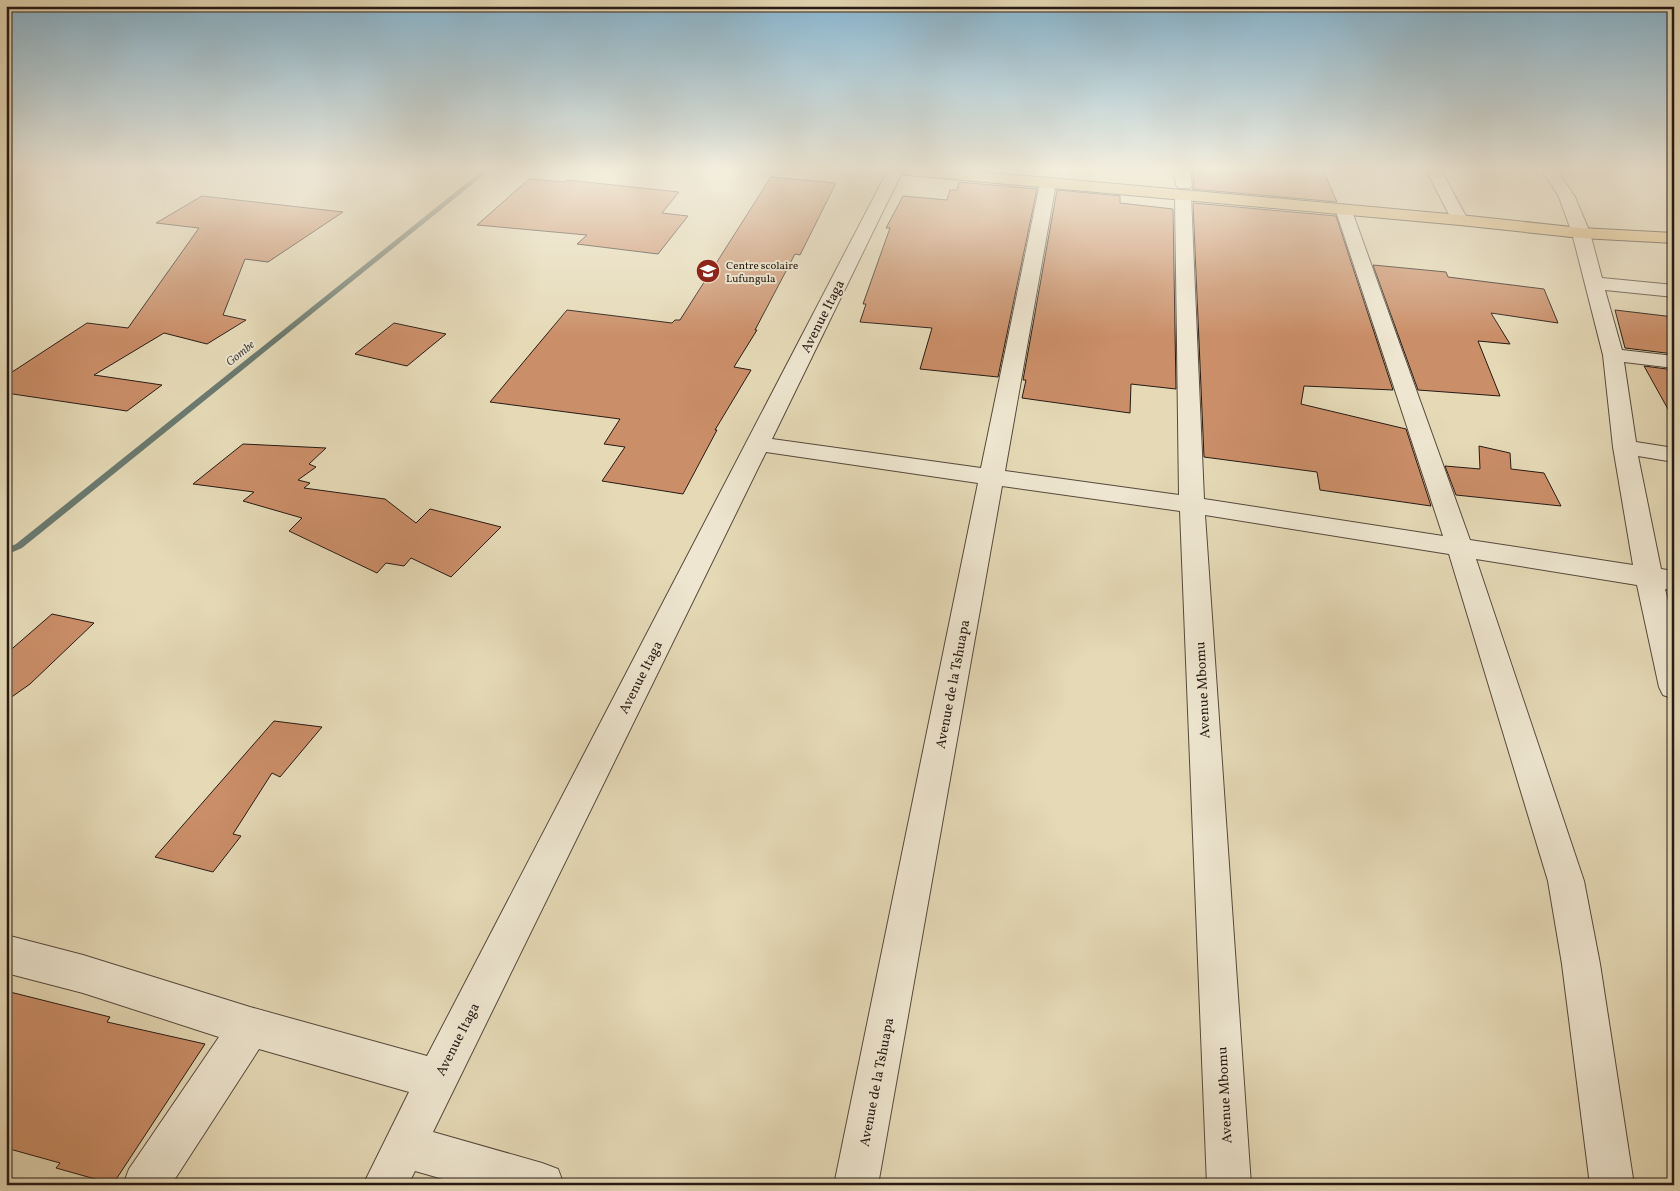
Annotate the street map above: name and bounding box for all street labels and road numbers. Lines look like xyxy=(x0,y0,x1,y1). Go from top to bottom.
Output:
street label: Avenue Itaga xyxy=(797,277,850,356)
street label: Avenue de la Tshuapa xyxy=(932,618,975,750)
street label: Avenue Itaga xyxy=(615,638,668,717)
street label: Avenue Mbomu xyxy=(1191,641,1216,739)
street label: Avenue Itaga xyxy=(432,1000,485,1079)
street label: Avenue de la Tshuapa xyxy=(856,1016,899,1148)
street label: Avenue Mbomu xyxy=(1213,1046,1238,1144)

